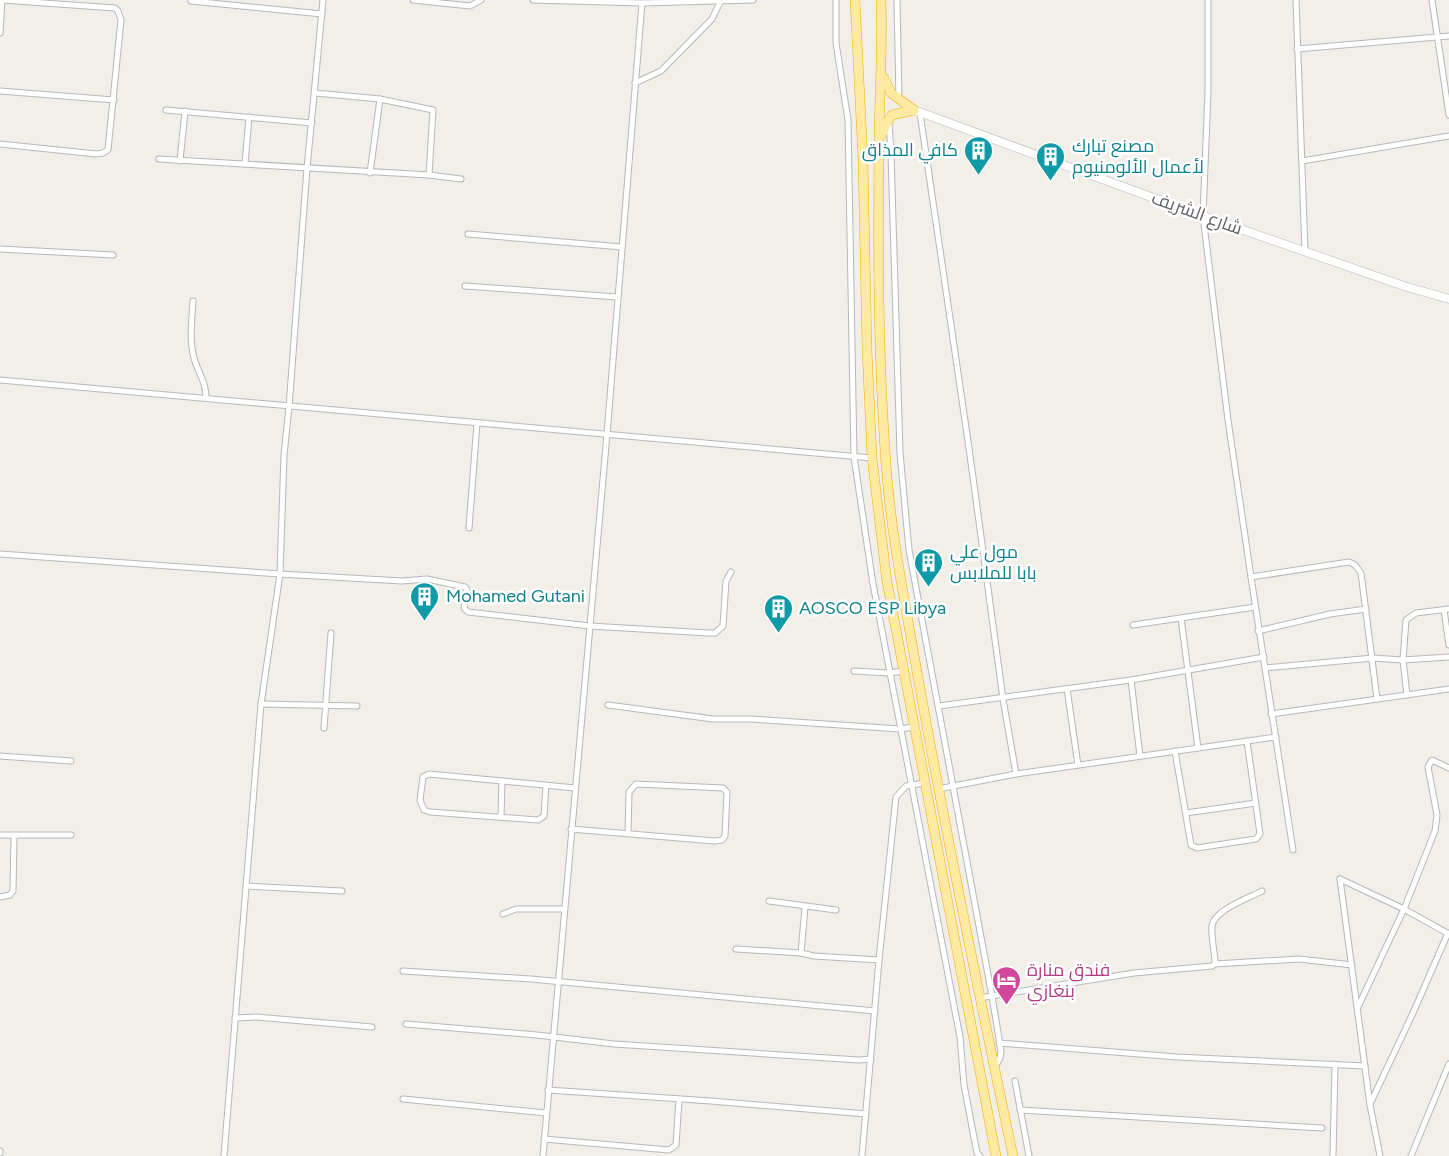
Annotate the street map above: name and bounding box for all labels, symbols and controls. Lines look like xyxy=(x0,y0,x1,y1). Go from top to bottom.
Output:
building icon: كافي المذاق xyxy=(963,134,995,176)
place label: مصنع تبارك لأعمال الألومنيوم xyxy=(1072,135,1204,179)
place label: كافي المذاق xyxy=(862,139,958,164)
building icon: مصنع تبارك لأعمال الألومنيوم xyxy=(1035,140,1067,182)
street label: شارع الشريف xyxy=(1148,186,1245,241)
place label: مول علي بابا للملابس xyxy=(950,541,1037,584)
building icon: مول علي بابا للملابس xyxy=(913,546,945,588)
building icon: Mohamed Gutani xyxy=(409,580,441,622)
place label: Mohamed Gutani xyxy=(446,585,585,607)
building icon: AOSCO ESP Libya xyxy=(762,592,794,634)
place label: AOSCO ESP Libya xyxy=(799,597,946,619)
place label: فندق منارة بنغازي xyxy=(1027,959,1110,1005)
hotel icon: فندق منارة بنغازي xyxy=(990,964,1022,1006)

